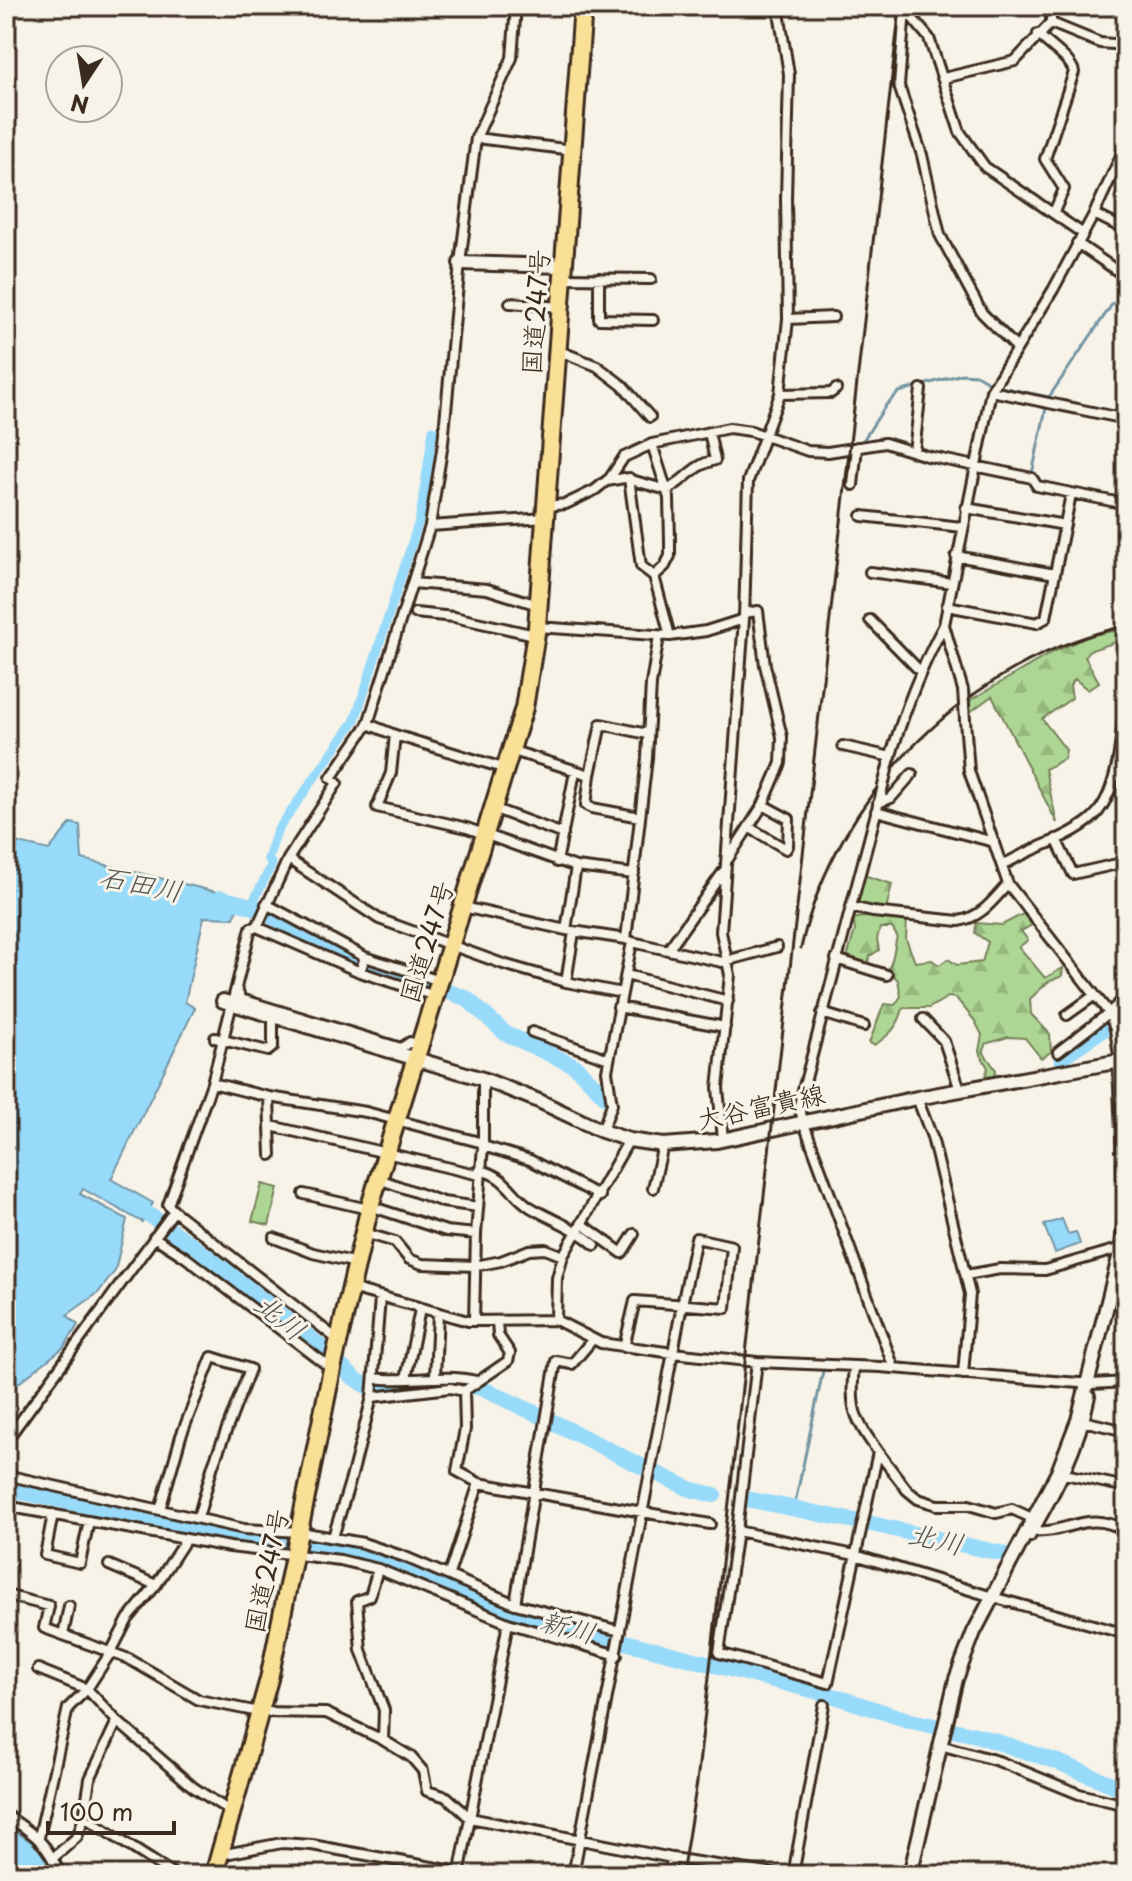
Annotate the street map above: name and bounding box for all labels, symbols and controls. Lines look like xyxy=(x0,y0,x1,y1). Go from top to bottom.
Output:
north arrow xyxy=(44,44,124,124)
text: N xyxy=(68,87,91,123)
street label: 国道247号 xyxy=(511,248,558,376)
water label: 石田川 xyxy=(96,853,187,912)
street label: 国道247号 xyxy=(388,875,463,1008)
street label: 大谷富貴線 xyxy=(693,1073,828,1138)
water label: 北川 xyxy=(246,1281,316,1350)
street label: 国道247号 xyxy=(233,1505,298,1637)
water label: 北川 xyxy=(904,1510,968,1565)
water label: 新川 xyxy=(536,1598,601,1654)
scale bar xyxy=(48,1785,174,1835)
text: 100 m xyxy=(60,1793,133,1829)

